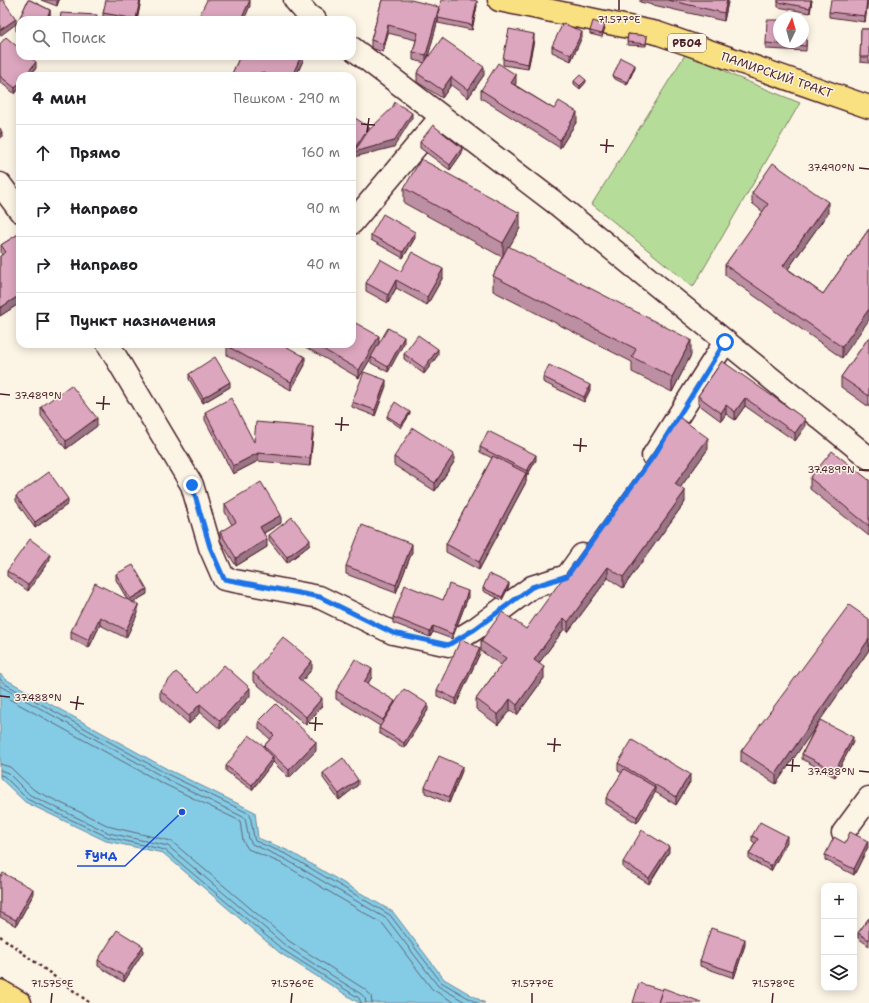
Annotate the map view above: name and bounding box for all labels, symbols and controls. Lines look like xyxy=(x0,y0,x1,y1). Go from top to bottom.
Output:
north arrow xyxy=(773,12,809,48)
text: 71.577°E xyxy=(597,13,641,26)
search box xyxy=(16,16,356,60)
icon: search xyxy=(30,27,52,49)
text: Поиск xyxy=(62,28,106,48)
road number: РБ04 xyxy=(668,34,706,52)
street label: ПАМИРСКИЙ ТРАКТ xyxy=(719,48,835,102)
text: 4 мин xyxy=(32,87,87,109)
text: Пешком · 290 m xyxy=(234,90,340,107)
icon: ahead xyxy=(32,142,54,164)
text: Прямо xyxy=(70,143,120,163)
text: 160 m xyxy=(302,144,340,161)
text: 37.490°N xyxy=(807,161,855,174)
icon: right xyxy=(32,198,54,220)
text: Направо xyxy=(70,199,138,219)
text: 90 m xyxy=(306,200,340,217)
icon: right xyxy=(32,254,54,276)
text: Направо xyxy=(70,255,138,275)
text: 40 m xyxy=(306,256,340,273)
icon: arrive xyxy=(32,310,54,332)
text: Пункт назначения xyxy=(70,311,216,331)
route start xyxy=(716,333,734,351)
text: 37.489°N xyxy=(14,389,62,402)
text: 37.489°N xyxy=(807,463,855,476)
route end xyxy=(183,476,201,494)
text: 37.488°N xyxy=(14,691,62,704)
text: 37.488°N xyxy=(807,765,855,778)
callout: Ғунд xyxy=(77,841,125,866)
text: Ғунд xyxy=(85,846,117,863)
map controls xyxy=(821,883,857,991)
button: + xyxy=(821,883,857,919)
button: − xyxy=(821,919,857,955)
button: layers xyxy=(821,955,857,991)
text: 71.575°E xyxy=(31,977,73,990)
text: 71.576°E xyxy=(270,977,314,990)
text: 71.577°E xyxy=(510,977,554,990)
text: 71.578°E xyxy=(751,977,795,990)

